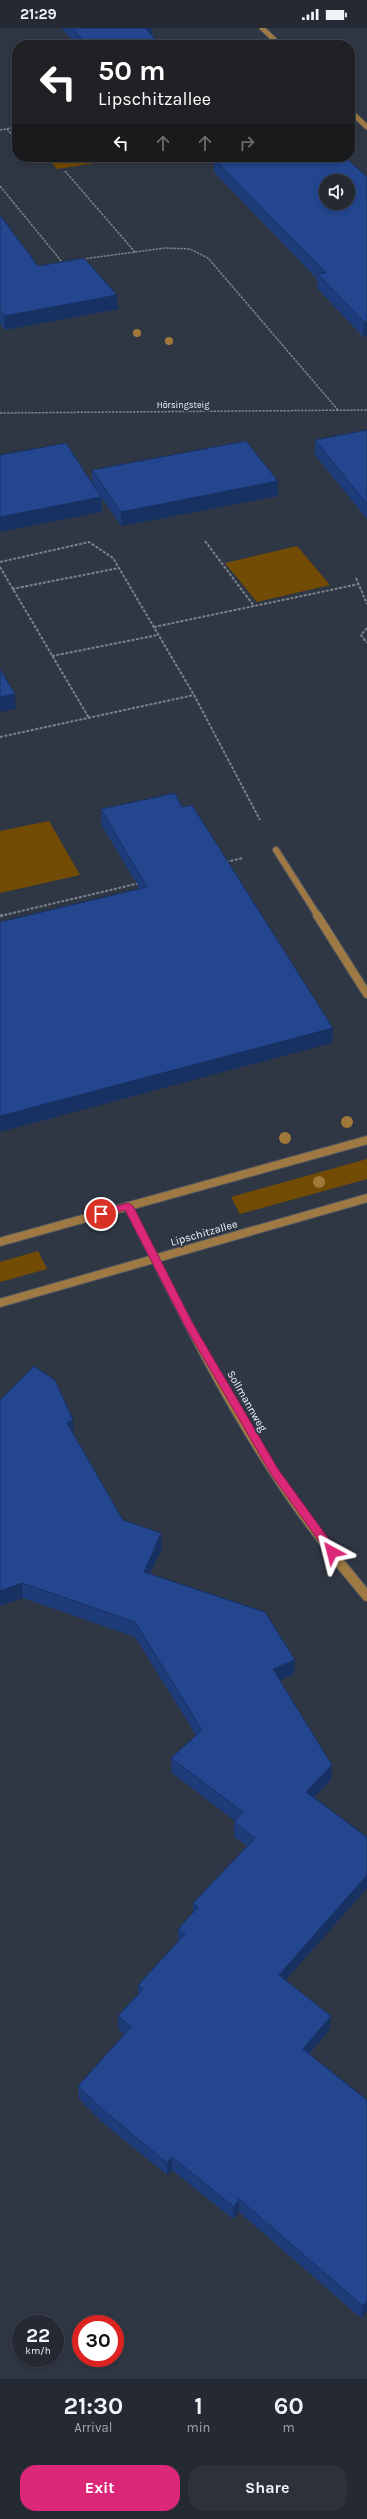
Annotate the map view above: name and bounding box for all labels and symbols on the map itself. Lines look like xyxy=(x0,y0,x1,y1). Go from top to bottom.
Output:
street label: Hörsingsteig xyxy=(157,400,209,410)
pin xyxy=(84,1197,118,1231)
street label: Lipschitzallee xyxy=(169,1217,239,1249)
street label: Sollmannweg xyxy=(224,1368,270,1434)
position arrow xyxy=(311,1531,353,1573)
speed limit sign: 30 xyxy=(72,2315,124,2367)

